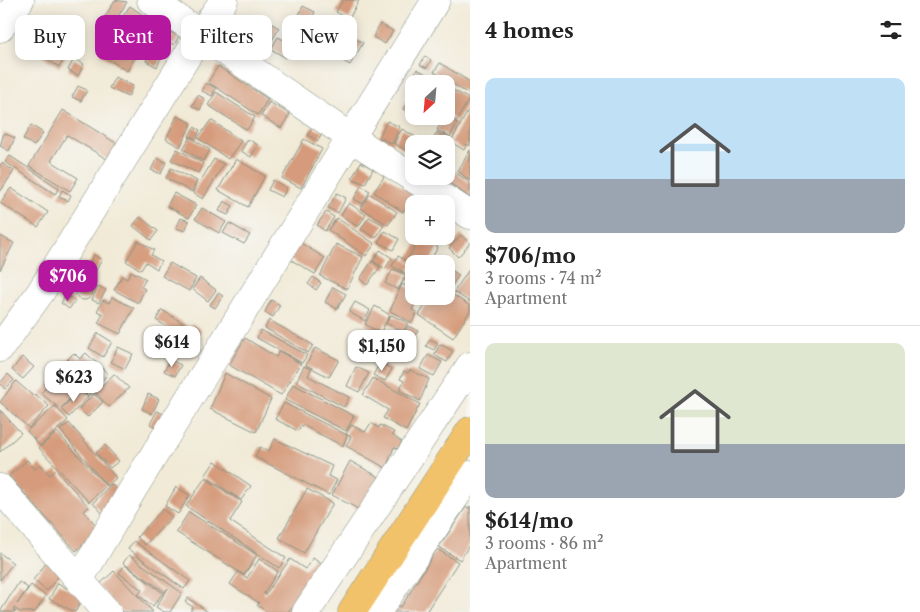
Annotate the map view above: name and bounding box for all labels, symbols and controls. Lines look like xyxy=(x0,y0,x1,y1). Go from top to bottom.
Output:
chip: Buy xyxy=(15,15,85,60)
chip: Rent xyxy=(95,15,171,60)
chip: Filters xyxy=(181,15,272,60)
chip: New xyxy=(282,15,357,60)
icon: filters xyxy=(877,16,905,44)
text: 4 homes xyxy=(485,18,574,43)
north arrow xyxy=(405,75,455,125)
map controls xyxy=(405,75,455,305)
icon: home xyxy=(650,110,740,200)
button: layers xyxy=(405,135,455,185)
button: + xyxy=(405,195,455,245)
text: $706/mo xyxy=(485,243,576,268)
button: − xyxy=(405,255,455,305)
pin: $706 xyxy=(38,260,98,302)
text: $706 xyxy=(49,266,87,286)
text: 3 rooms · 74 m² xyxy=(485,268,601,288)
text: Apartment xyxy=(485,288,567,308)
pin: $614 xyxy=(142,326,202,368)
pin: $1,150 xyxy=(341,330,423,372)
text: $614 xyxy=(154,332,190,352)
text: $1,150 xyxy=(359,336,405,356)
pin: $623 xyxy=(44,360,104,403)
text: $623 xyxy=(56,367,93,387)
icon: home xyxy=(650,376,740,466)
text: $614/mo xyxy=(485,508,573,533)
text: 3 rooms · 86 m² xyxy=(485,533,604,553)
text: Apartment xyxy=(485,553,567,573)

